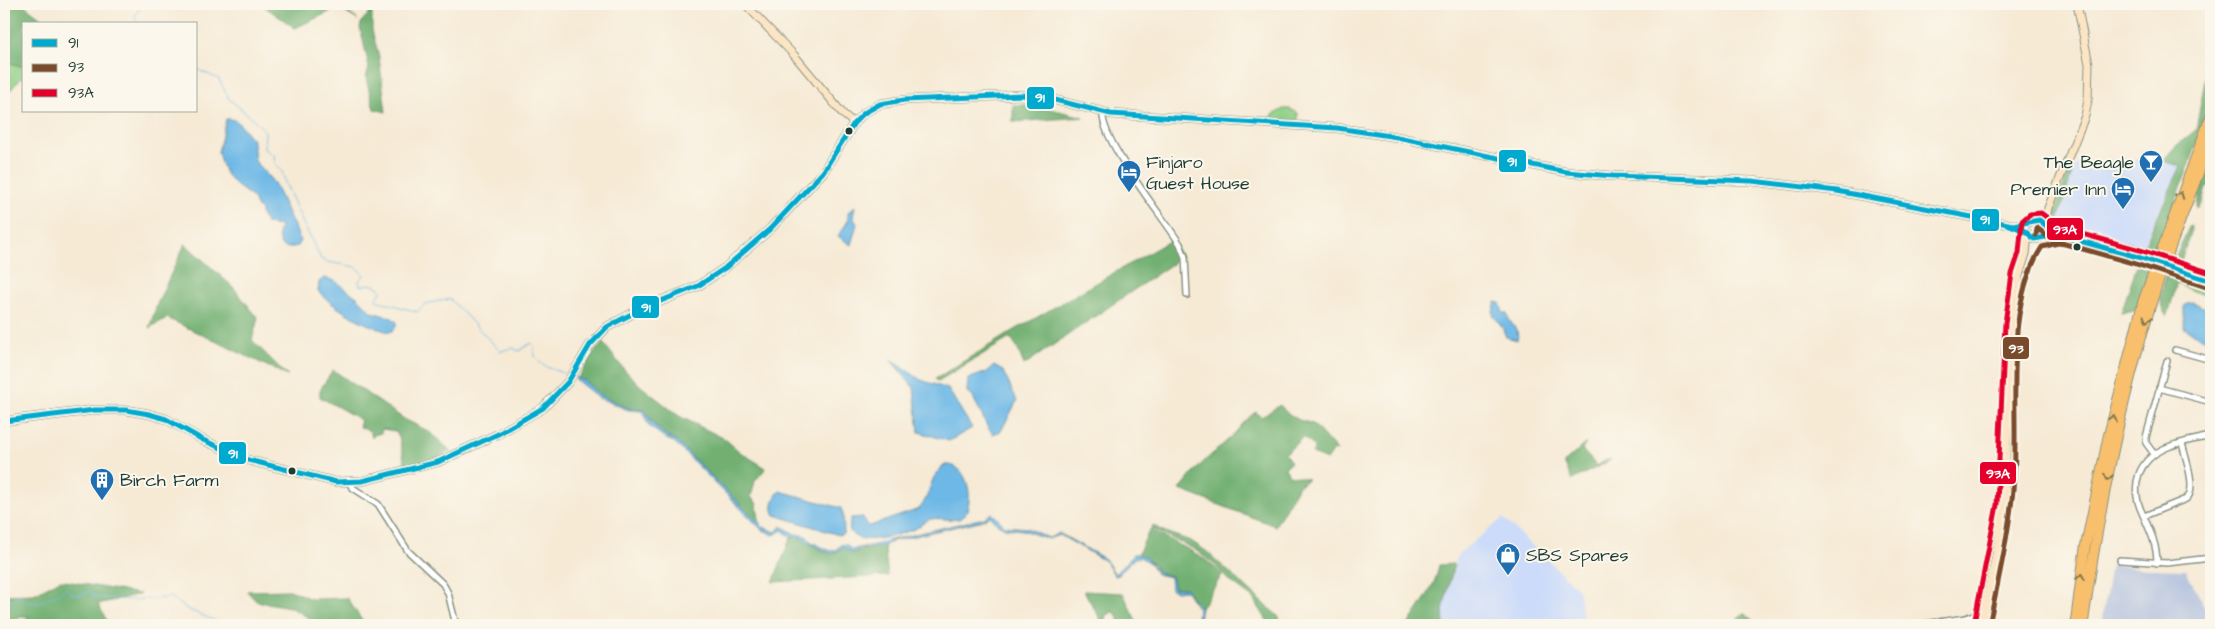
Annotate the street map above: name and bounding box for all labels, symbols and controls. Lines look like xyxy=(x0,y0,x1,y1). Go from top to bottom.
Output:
legend xyxy=(22,22,198,112)
text: 91 xyxy=(68,33,79,54)
text: 93 xyxy=(68,57,85,78)
text: 93A xyxy=(68,83,94,104)
line badge: 91 xyxy=(1026,86,1055,110)
text: 91 xyxy=(1035,88,1045,108)
unlabelled marker xyxy=(844,126,854,136)
line badge: 91 xyxy=(1498,149,1527,173)
bar icon: The Beagle xyxy=(2138,149,2164,183)
place label: Finjaro Guest House xyxy=(1146,150,1250,196)
place label: The Beagle xyxy=(2043,150,2134,176)
text: 91 xyxy=(1507,152,1517,172)
hotel icon: Finjaro Guest House xyxy=(1116,159,1142,193)
hotel icon: Premier Inn xyxy=(2110,176,2136,210)
place label: Premier Inn xyxy=(2011,177,2106,202)
one-way arrow xyxy=(2174,192,2184,200)
line badge: 91 xyxy=(1971,208,2000,232)
text: 91 xyxy=(1980,210,1990,230)
line badge: 93A xyxy=(2046,217,2084,241)
text: 93A xyxy=(2053,220,2078,240)
unlabelled marker xyxy=(2072,242,2082,252)
line badge: 91 xyxy=(631,295,660,319)
text: 91 xyxy=(641,298,651,318)
one-way arrow xyxy=(2143,314,2153,322)
line badge: 93 xyxy=(2002,336,2030,360)
text: 93 xyxy=(2008,339,2024,359)
one-way arrow xyxy=(2107,414,2117,422)
line badge: 91 xyxy=(218,441,247,465)
text: 91 xyxy=(228,444,238,464)
line badge: 93A xyxy=(1979,461,2017,485)
text: 93A xyxy=(1986,464,2011,484)
unlabelled marker xyxy=(287,466,297,476)
building icon: Birch Farm xyxy=(89,467,115,501)
place label: Birch Farm xyxy=(120,468,219,493)
one-way arrow xyxy=(2103,472,2114,481)
shop icon: SBS Spares xyxy=(1495,542,1521,576)
place label: SBS Spares xyxy=(1526,543,1629,568)
one-way arrow xyxy=(2075,573,2086,581)

